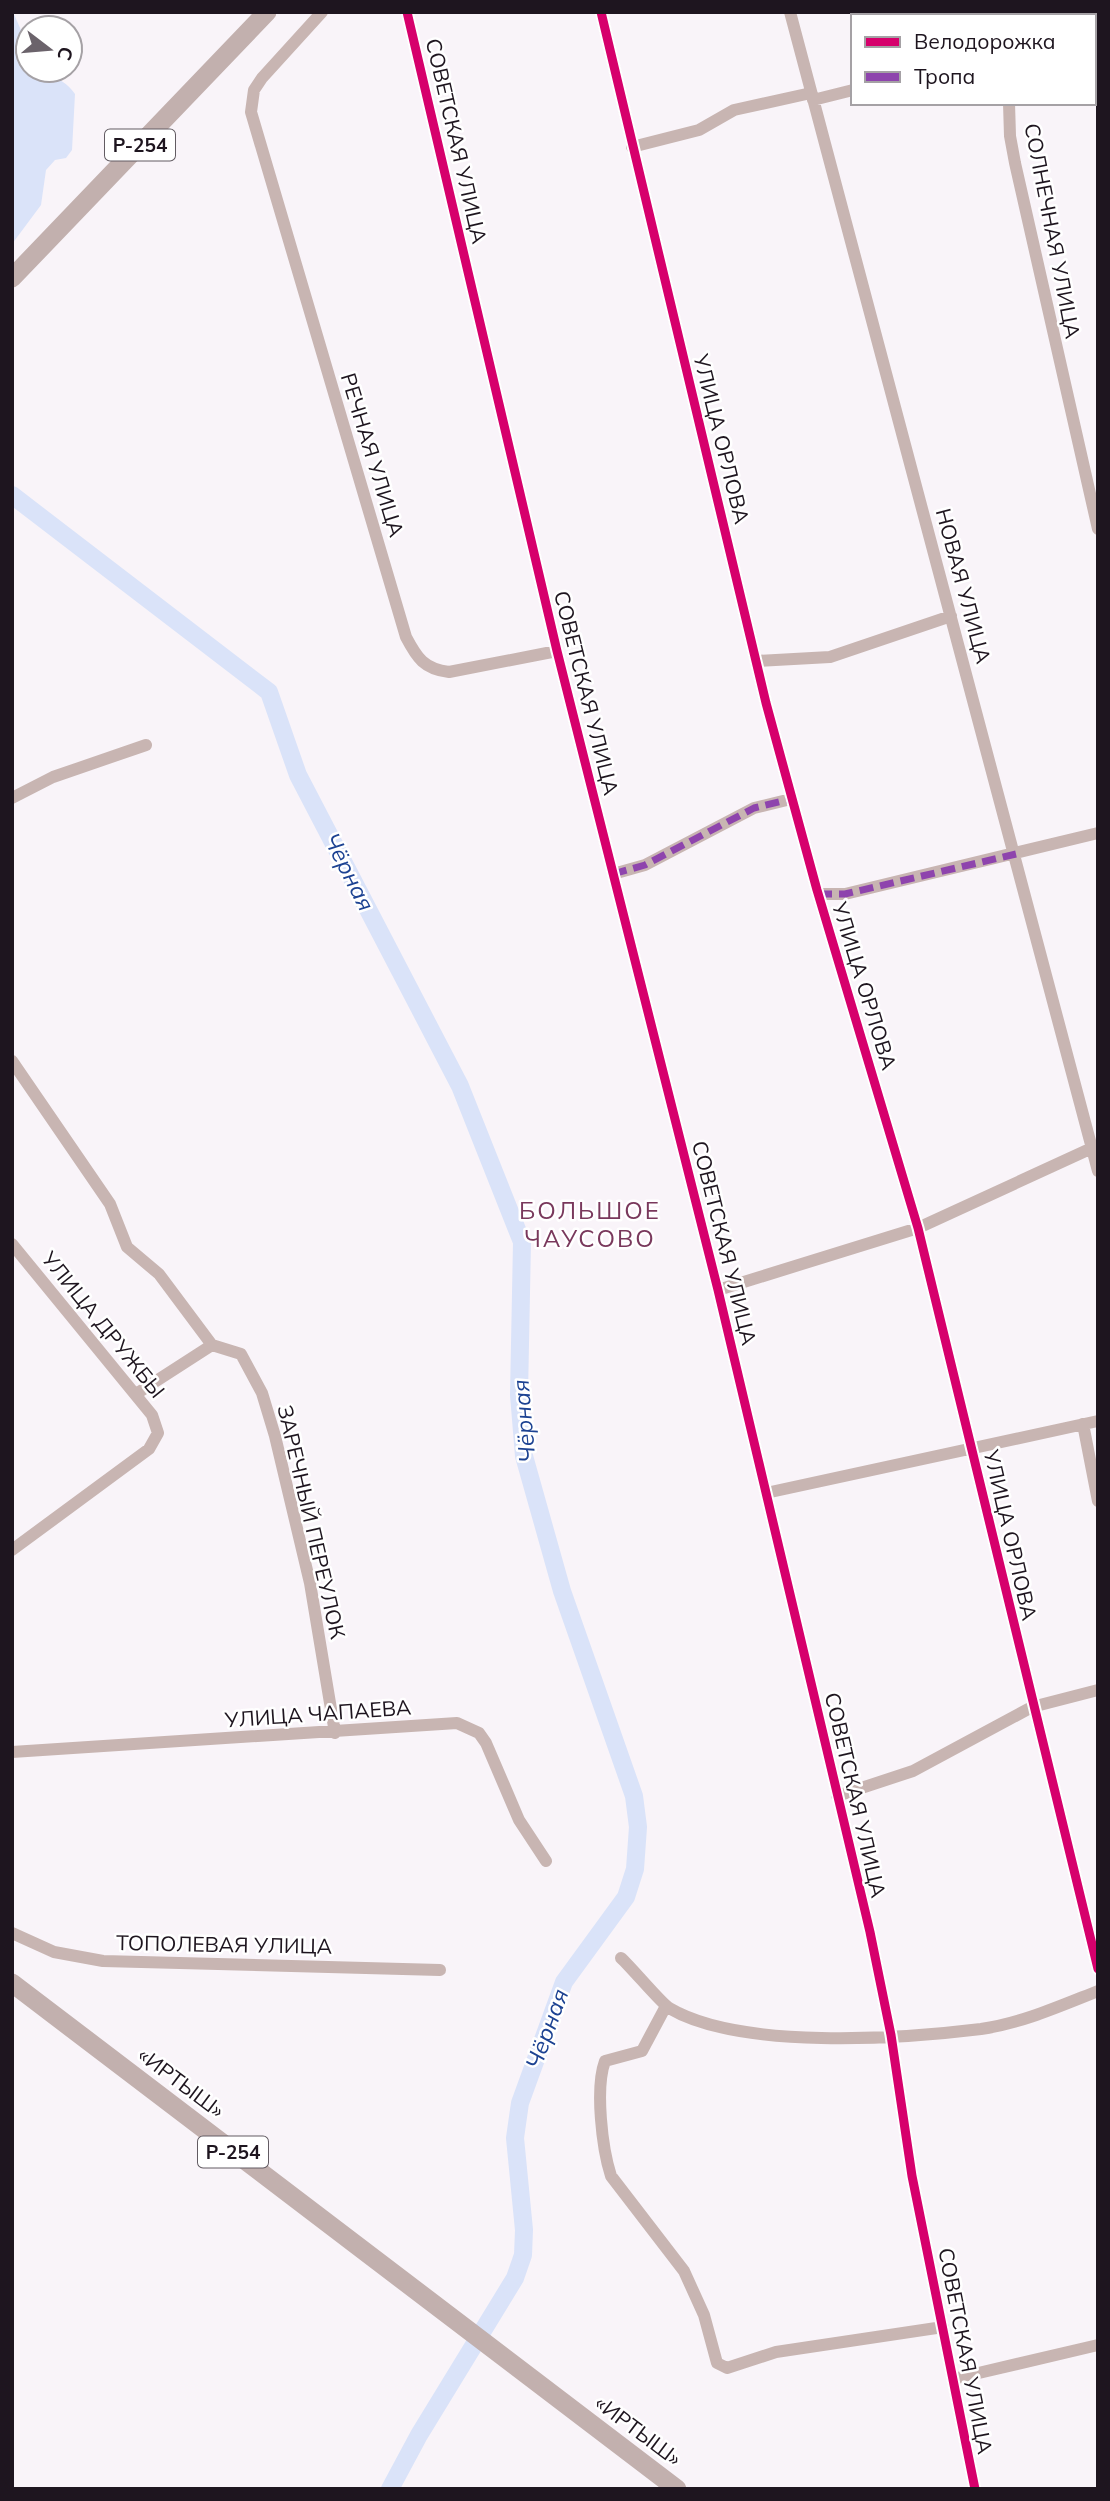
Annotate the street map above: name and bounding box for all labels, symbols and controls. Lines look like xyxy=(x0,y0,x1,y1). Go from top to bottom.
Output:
north arrow xyxy=(14,14,84,84)
legend xyxy=(851,14,1096,105)
text: Велодорожка xyxy=(914,28,1056,54)
street label: СОВЕТСКАЯ УЛИЦА xyxy=(421,36,493,246)
text: С xyxy=(52,44,79,63)
text: Тропа xyxy=(914,63,975,89)
street label: СОЛНЕЧНАЯ УЛИЦА xyxy=(1019,121,1087,341)
road number: Р-254 xyxy=(105,130,175,160)
street label: УЛИЦА ОРЛОВА xyxy=(688,350,756,527)
street label: РЕЧНАЯ УЛИЦА xyxy=(336,370,410,540)
street label: НОВАЯ УЛИЦА xyxy=(931,505,997,667)
street label: СОВЕТСКАЯ УЛИЦА xyxy=(549,588,625,798)
water label: Чёрная xyxy=(318,828,381,915)
street label: УЛИЦА ОРЛОВА xyxy=(827,898,903,1073)
street label: СОВЕТСКАЯ УЛИЦА xyxy=(687,1138,763,1348)
district label: БОЛЬШОЕ ЧАУСОВО xyxy=(519,1195,661,1253)
street label: УЛИЦА ДРУЖБЫ xyxy=(36,1245,171,1403)
water label: Чёрная xyxy=(505,1378,542,1464)
street label: ЗАРЕЧНЫЙ ПЕРЕУЛОК xyxy=(272,1402,352,1642)
street label: УЛИЦА ОРЛОВА xyxy=(978,1446,1043,1623)
street label: СОВЕТСКАЯ УЛИЦА xyxy=(820,1690,892,1900)
street label: УЛИЦА ЧАПАЕВА xyxy=(223,1693,413,1733)
street label: ТОПОЛЕВАЯ УЛИЦА xyxy=(116,1929,333,1959)
water label: Чёрная xyxy=(519,1985,574,2073)
street label: «ИРТЫШ» xyxy=(133,2041,230,2123)
road number: Р-254 xyxy=(198,2136,268,2168)
street label: СОВЕТСКАЯ УЛИЦА xyxy=(933,2245,999,2457)
street label: «ИРТЫШ» xyxy=(590,2389,687,2471)

